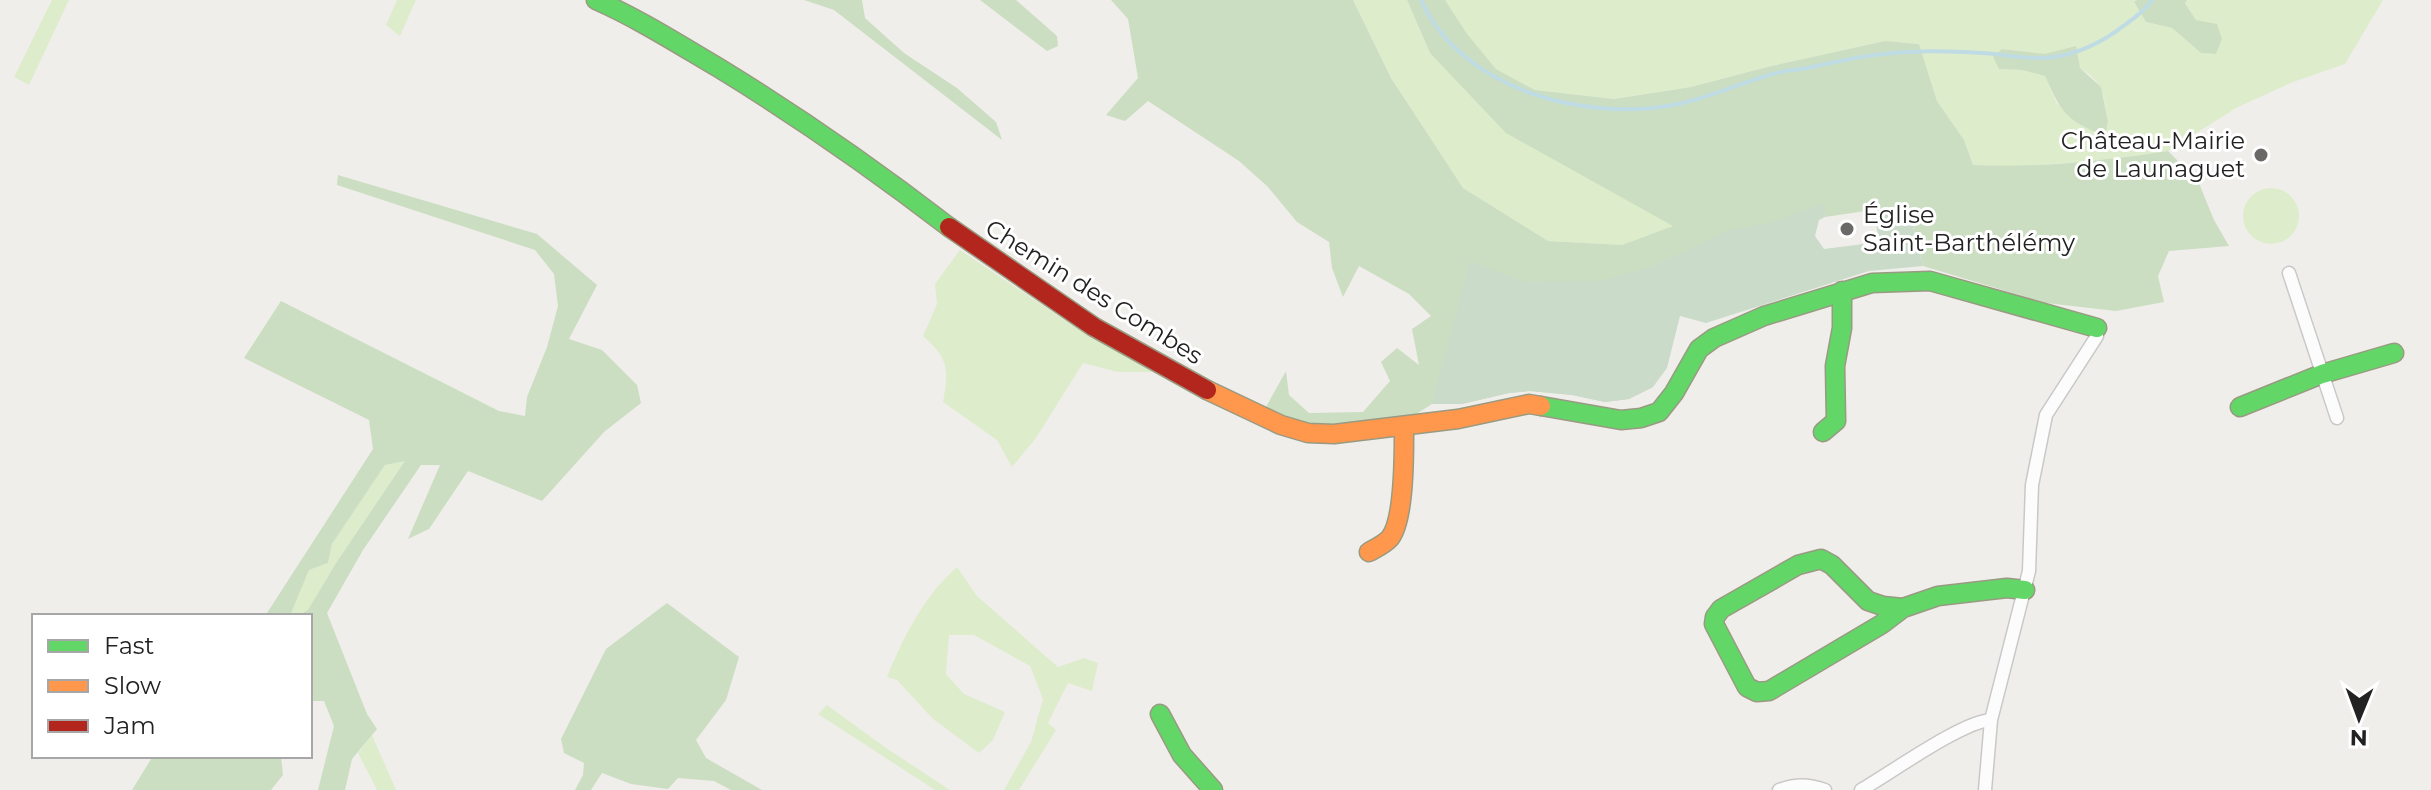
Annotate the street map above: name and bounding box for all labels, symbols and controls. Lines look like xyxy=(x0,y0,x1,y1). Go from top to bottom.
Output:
place label: Château-Mairie de Launaguet xyxy=(2061,126,2245,183)
marker: Château-Mairie de Launaguet xyxy=(2252,146,2270,164)
place label: Église Saint-Barthélémy xyxy=(1863,200,2075,257)
street label: Chemin des Combes xyxy=(980,213,1208,370)
marker: Église Saint-Barthélémy xyxy=(1838,220,1856,238)
legend xyxy=(32,614,312,758)
text: Fast xyxy=(104,631,155,660)
text: Slow xyxy=(104,671,161,700)
north arrow xyxy=(2319,678,2399,758)
text: Jam xyxy=(103,711,156,740)
text: N xyxy=(2350,724,2368,751)

